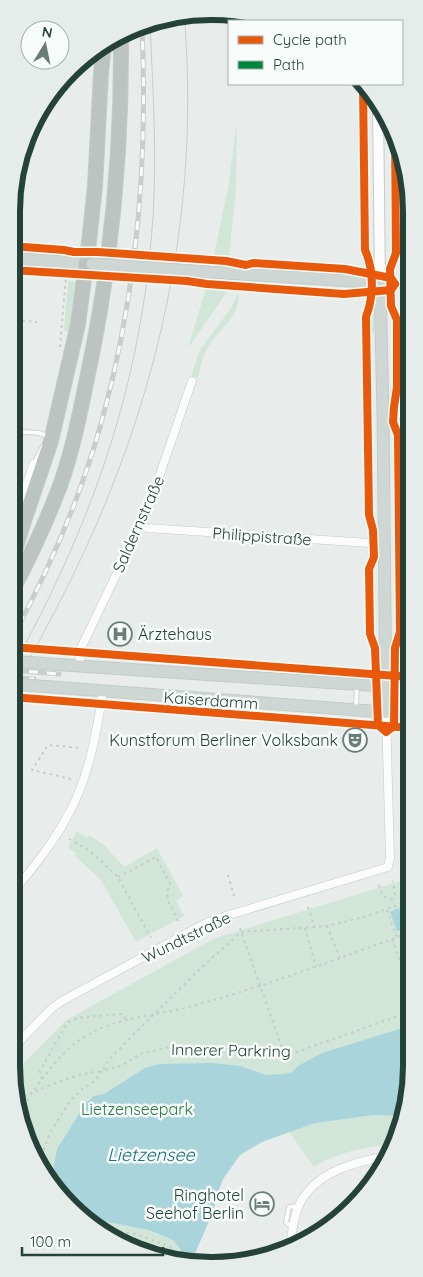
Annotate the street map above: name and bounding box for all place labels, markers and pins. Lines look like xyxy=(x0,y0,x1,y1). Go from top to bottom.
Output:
hospital icon: Ärztehaus xyxy=(107,621,133,647)
place label: Ärztehaus xyxy=(138,624,212,644)
theatre icon: Kunstforum Berliner Volksbank xyxy=(342,727,368,753)
place label: Kunstforum Berliner Volksbank xyxy=(109,730,338,750)
place label: Ringhotel Seehof Berlin xyxy=(146,1185,244,1223)
hotel icon: Ringhotel Seehof Berlin xyxy=(249,1191,275,1217)

